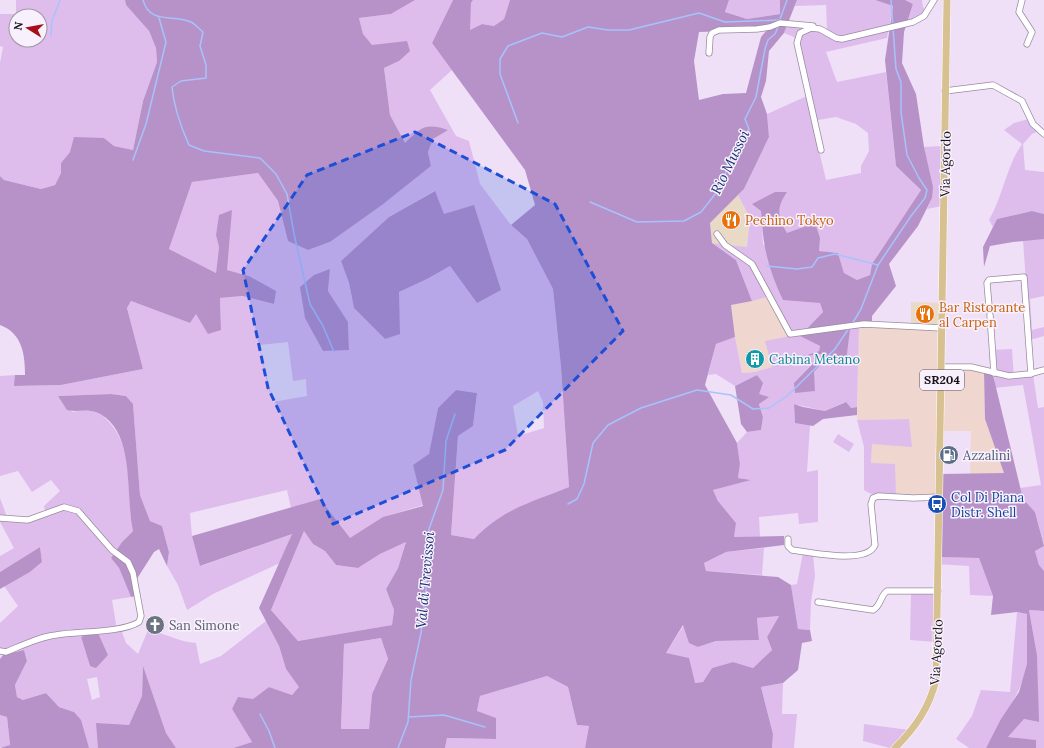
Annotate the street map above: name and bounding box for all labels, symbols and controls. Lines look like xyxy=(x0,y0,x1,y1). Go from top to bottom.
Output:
north arrow xyxy=(8,8,48,48)
text: N xyxy=(10,20,26,32)
water label: Rio Mussoi xyxy=(707,127,753,197)
street label: Via Agordo xyxy=(936,131,955,198)
restaurant icon: Pechino Tokyo xyxy=(720,209,742,231)
place label: Pechino Tokyo xyxy=(745,212,834,229)
place label: Bar Ristorante al Carpen xyxy=(939,299,1025,331)
restaurant icon: Bar Ristorante al Carpen xyxy=(914,303,936,325)
building icon: Cabina Metano xyxy=(744,348,766,370)
place label: Cabina Metano xyxy=(769,351,860,368)
road number: SR204 xyxy=(920,370,964,390)
fuel station icon: Azzalini xyxy=(938,444,960,466)
place label: Azzalini xyxy=(962,447,1011,464)
place label: Col Di Piana Distr. Shell xyxy=(951,489,1025,521)
bus stop icon: Col Di Piana Distr. Shell xyxy=(926,493,948,515)
water label: Val di Trevissoi xyxy=(412,530,438,629)
church icon: San Simone xyxy=(144,614,166,636)
place label: San Simone xyxy=(169,617,240,634)
street label: Via Agordo xyxy=(926,618,947,686)

